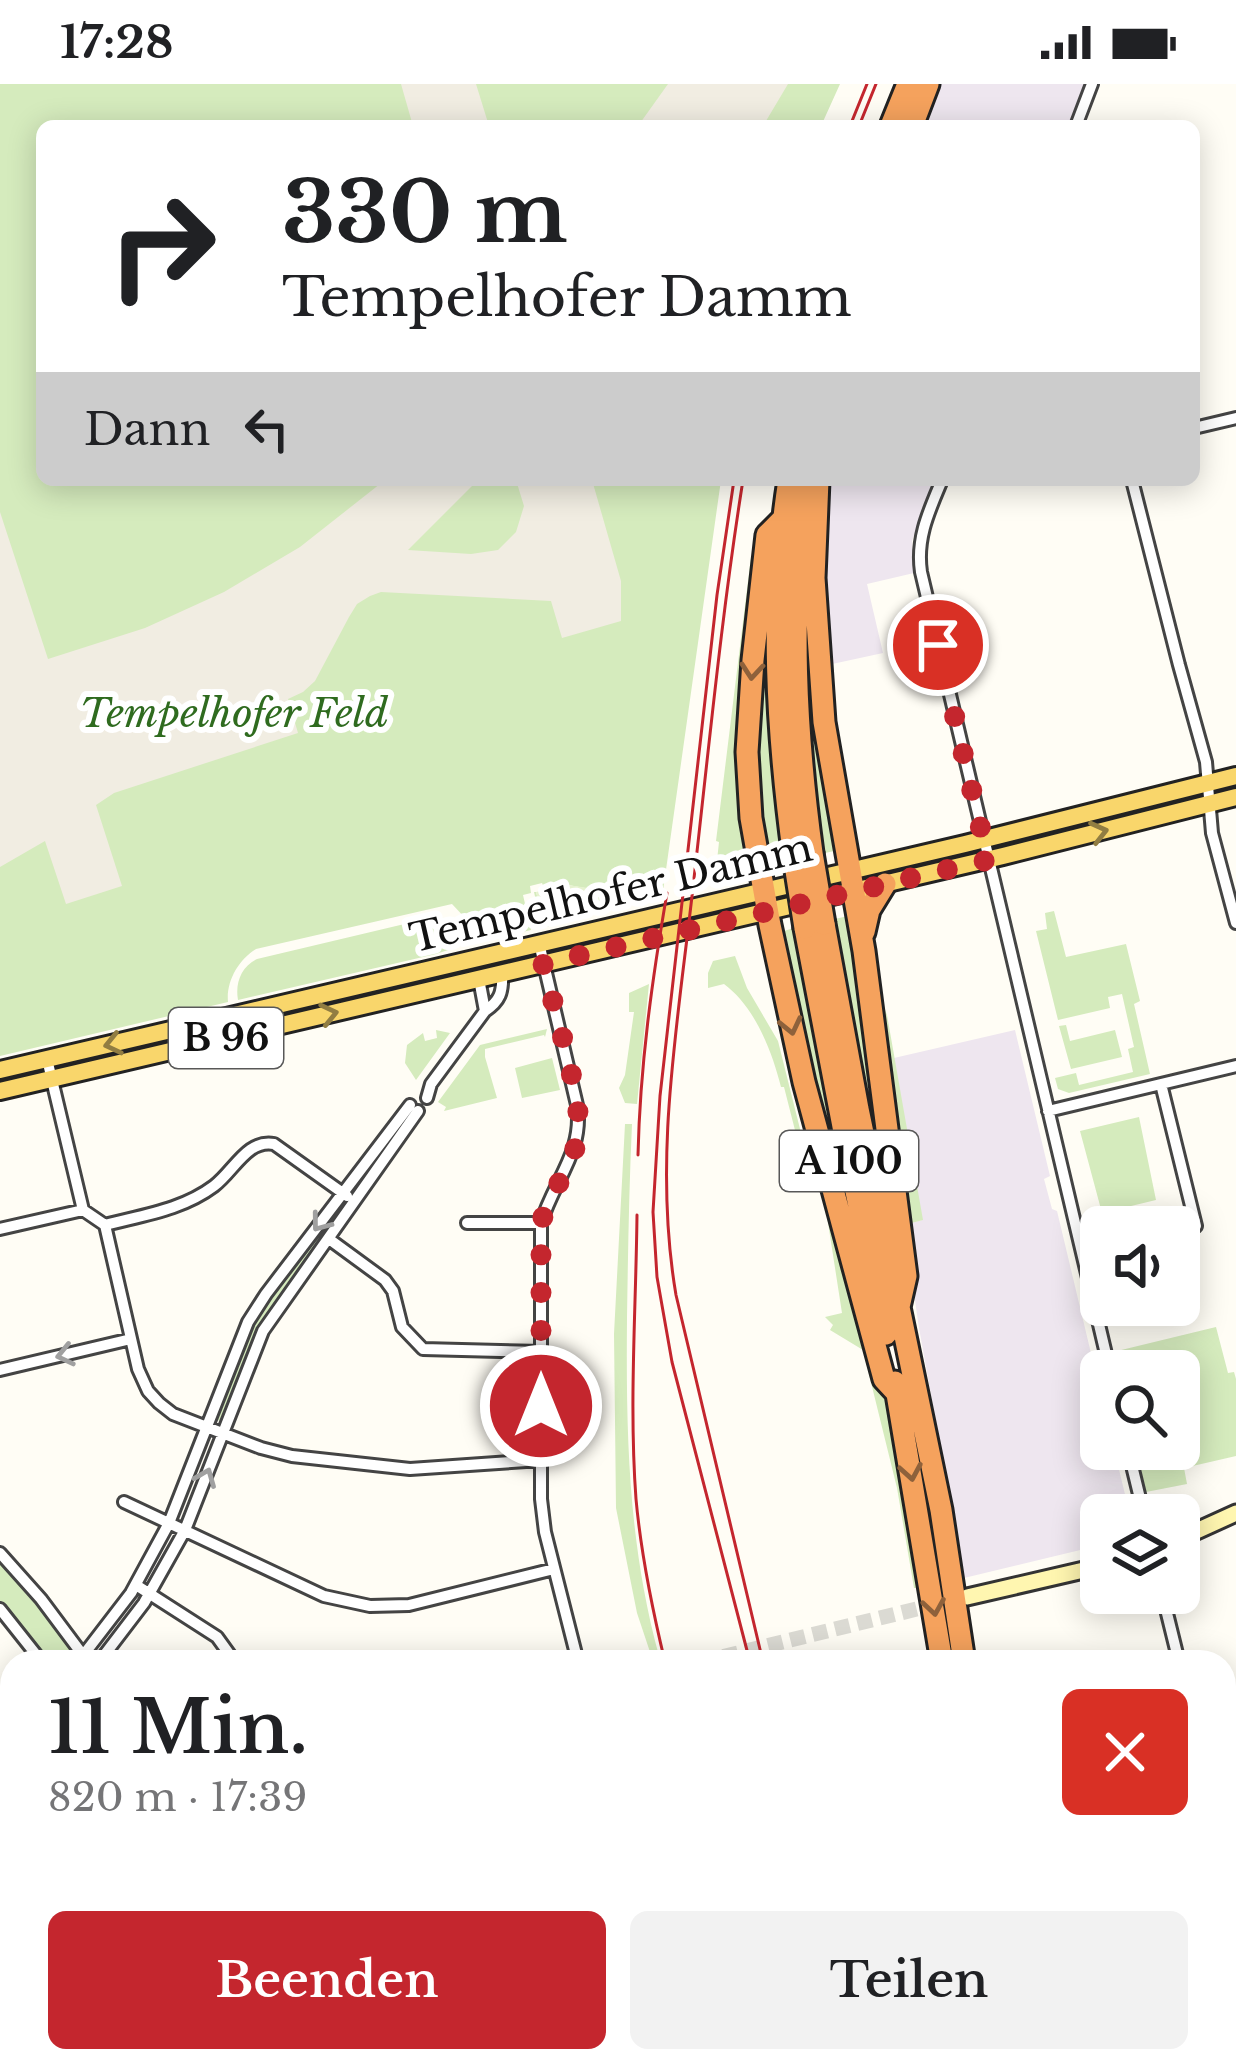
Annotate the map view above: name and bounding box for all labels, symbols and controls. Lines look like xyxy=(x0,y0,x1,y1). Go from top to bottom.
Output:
text: 17:28 xyxy=(60,14,174,70)
text: 330 m xyxy=(282,161,568,265)
icon: right xyxy=(84,168,240,324)
text: Tempelhofer Damm xyxy=(282,264,852,331)
icon: left xyxy=(234,396,300,462)
text: Dann xyxy=(84,401,210,457)
pin xyxy=(887,594,989,696)
icon: arrive xyxy=(905,612,971,678)
one-way arrow xyxy=(740,662,766,681)
park label: Tempelhofer Feld xyxy=(80,689,389,738)
one-way arrow xyxy=(1088,821,1108,846)
street label: Tempelhofer Damm xyxy=(405,823,817,963)
one-way arrow xyxy=(318,1002,338,1027)
road number: B 96 xyxy=(169,1008,283,1068)
one-way arrow xyxy=(777,1016,802,1036)
one-way arrow xyxy=(104,1030,124,1055)
road number: A 100 xyxy=(780,1131,918,1191)
map controls xyxy=(1080,1206,1200,1614)
button: sound xyxy=(1080,1206,1200,1326)
one-way arrow xyxy=(313,1209,334,1231)
one-way arrow xyxy=(56,1341,76,1366)
position arrow xyxy=(478,1343,604,1469)
button: search xyxy=(1080,1350,1200,1470)
one-way arrow xyxy=(898,1462,923,1482)
one-way arrow xyxy=(192,1467,216,1488)
button: layers xyxy=(1080,1494,1200,1614)
one-way arrow xyxy=(920,1597,946,1616)
text: 11 Min. xyxy=(48,1683,308,1772)
button: close xyxy=(1062,1689,1188,1815)
text: 820 m · 17:39 xyxy=(48,1773,307,1822)
button: Beenden xyxy=(48,1911,606,2049)
button: Teilen xyxy=(630,1911,1188,2049)

